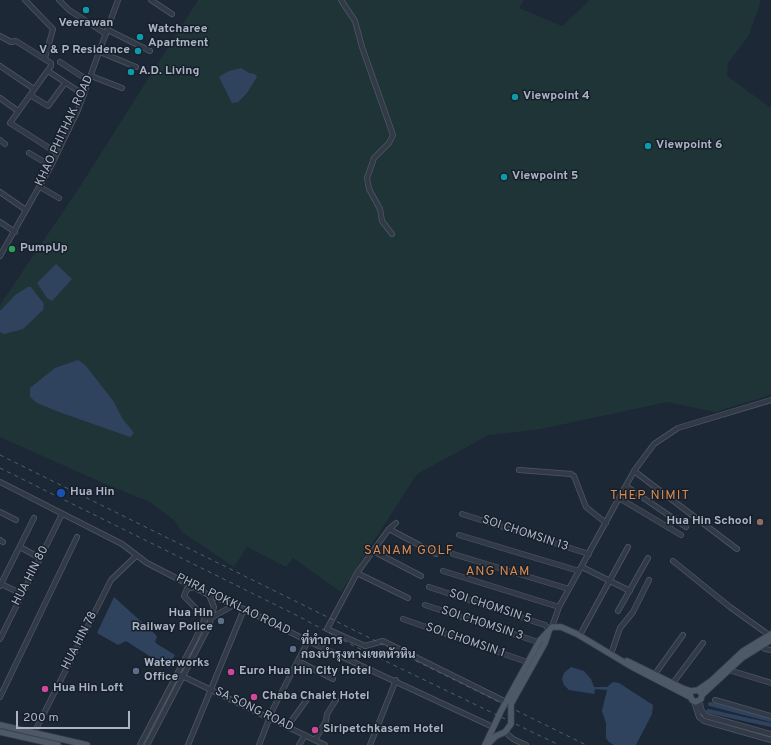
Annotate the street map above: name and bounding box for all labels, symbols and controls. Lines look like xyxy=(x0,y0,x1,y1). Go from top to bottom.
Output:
marker: Veerawan xyxy=(81,5,91,15)
place label: Veerawan xyxy=(59,17,113,31)
place label: Watcharee Apartment xyxy=(148,23,209,51)
marker: Watcharee Apartment xyxy=(135,32,145,42)
place label: V & P Residence xyxy=(39,44,130,58)
marker: V & P Residence xyxy=(133,46,143,56)
place label: A.D. Living xyxy=(139,65,199,79)
marker: A.D. Living xyxy=(126,67,136,77)
street label: KHAO PHITHAK ROAD xyxy=(33,73,97,189)
place label: Viewpoint 4 xyxy=(523,90,590,104)
marker: Viewpoint 4 xyxy=(510,92,520,102)
place label: Viewpoint 6 xyxy=(656,139,722,153)
marker: Viewpoint 6 xyxy=(643,141,653,151)
place label: Viewpoint 5 xyxy=(512,170,578,184)
marker: Viewpoint 5 xyxy=(499,172,509,182)
place label: PumpUp xyxy=(20,242,68,256)
marker: PumpUp xyxy=(7,244,17,254)
place label: Hua Hin xyxy=(70,486,115,500)
marker: Hua Hin xyxy=(55,487,67,499)
district label: THEP NIMIT xyxy=(610,488,690,504)
street label: SOI CHOMSIN 13 xyxy=(480,513,570,555)
place label: Hua Hin School xyxy=(666,515,752,529)
marker: Hua Hin School xyxy=(755,517,765,527)
district label: SANAM GOLF xyxy=(364,543,454,559)
street label: HUA HIN 80 xyxy=(10,544,52,608)
district label: ANG NAM xyxy=(466,564,530,580)
street label: PHRA POKKLAO ROAD xyxy=(174,571,292,639)
street label: SOI CHOMSIN 5 xyxy=(447,587,533,627)
street label: SOI CHOMSIN 3 xyxy=(439,604,525,644)
place label: Hua Hin Railway Police xyxy=(132,607,213,635)
street label: HUA HIN 78 xyxy=(59,609,101,673)
marker: Hua Hin Railway Police xyxy=(216,616,226,626)
street label: SOI CHOMSIN 1 xyxy=(424,621,506,661)
place label: ที่ทำการ กองบำรุงทางเขตหัวหิน xyxy=(301,635,416,663)
marker: ที่ทำการ กองบำรุงทางเขตหัวหิน xyxy=(288,644,298,654)
place label: Waterworks Office xyxy=(144,657,209,685)
place label: Euro Hua Hin City Hotel xyxy=(239,665,371,679)
marker: Waterworks Office xyxy=(131,666,141,676)
marker: Euro Hua Hin City Hotel xyxy=(226,667,236,677)
place label: Hua Hin Loft xyxy=(53,682,123,696)
marker: Hua Hin Loft xyxy=(40,684,50,694)
street label: SA SONG ROAD xyxy=(212,685,296,735)
place label: Chaba Chalet Hotel xyxy=(262,690,370,704)
marker: Chaba Chalet Hotel xyxy=(249,692,259,702)
scale bar xyxy=(18,703,132,729)
text: 200 m xyxy=(23,710,59,726)
place label: Siripetchkasem Hotel xyxy=(323,723,443,737)
marker: Siripetchkasem Hotel xyxy=(310,725,320,735)

